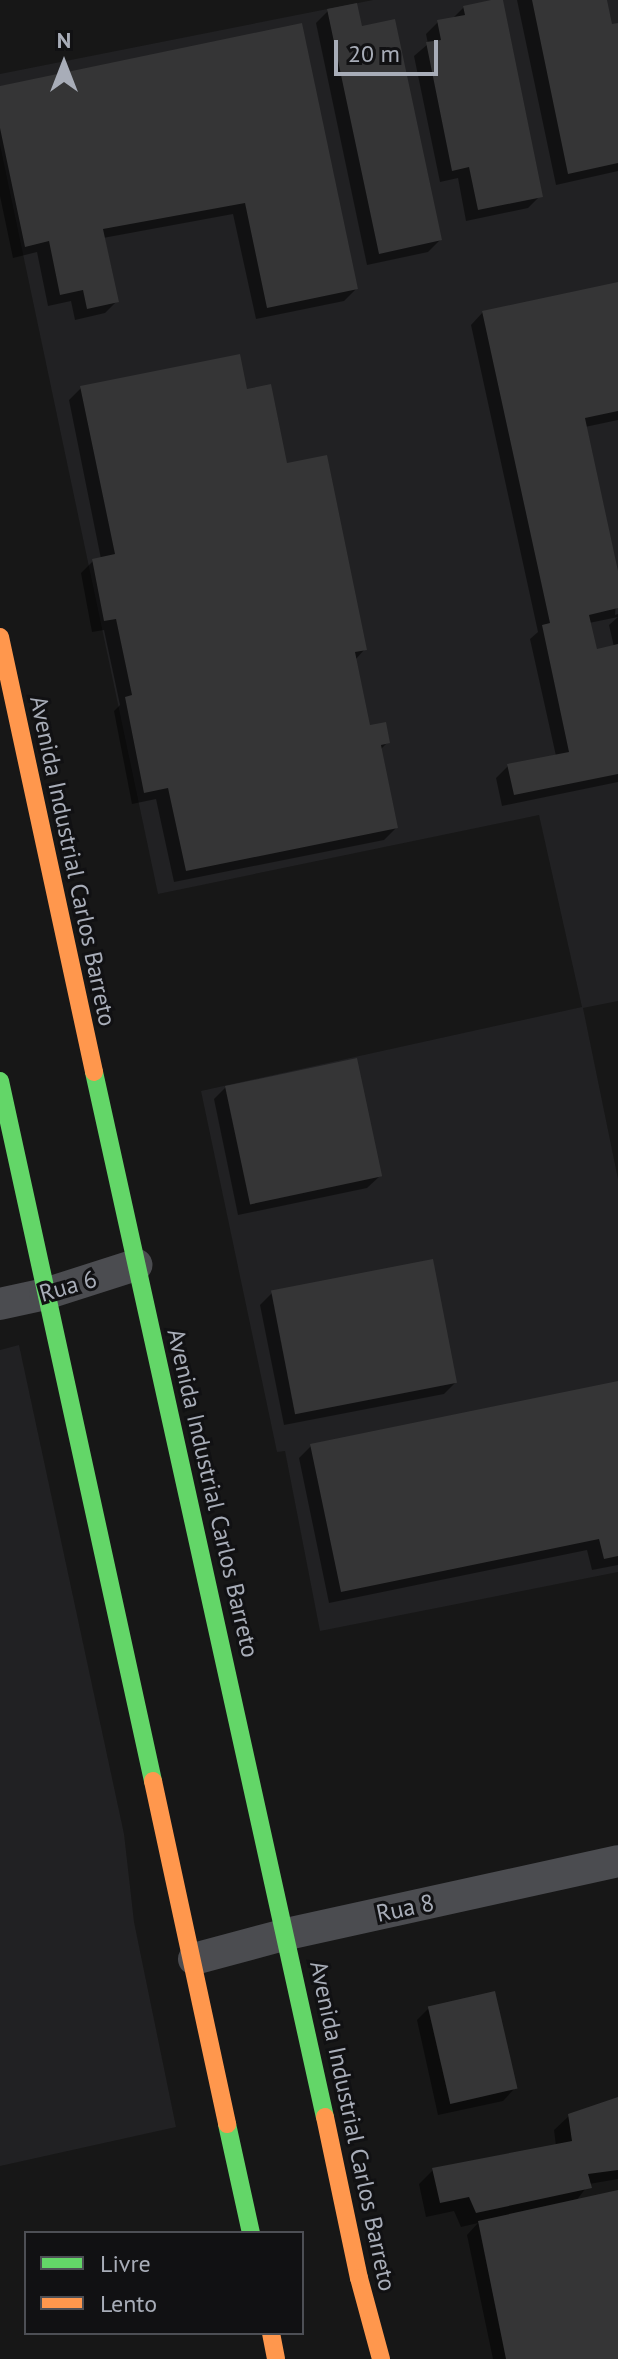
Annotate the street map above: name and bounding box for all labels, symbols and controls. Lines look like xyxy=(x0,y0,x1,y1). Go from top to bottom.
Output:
north arrow xyxy=(24,24,104,104)
scale bar xyxy=(338,24,442,74)
text: N xyxy=(57,26,71,54)
text: 20 m xyxy=(348,38,400,69)
street label: Avenida Industrial Carlos Barreto xyxy=(24,693,122,1029)
street label: Rua 6 xyxy=(36,1264,100,1308)
street label: Avenida Industrial Carlos Barreto xyxy=(161,1326,265,1660)
street label: Rua 8 xyxy=(373,1888,437,1928)
street label: Avenida Industrial Carlos Barreto xyxy=(304,1958,402,2294)
legend xyxy=(24,2231,304,2335)
text: Livre xyxy=(100,2248,151,2279)
text: Lento xyxy=(100,2288,157,2319)

